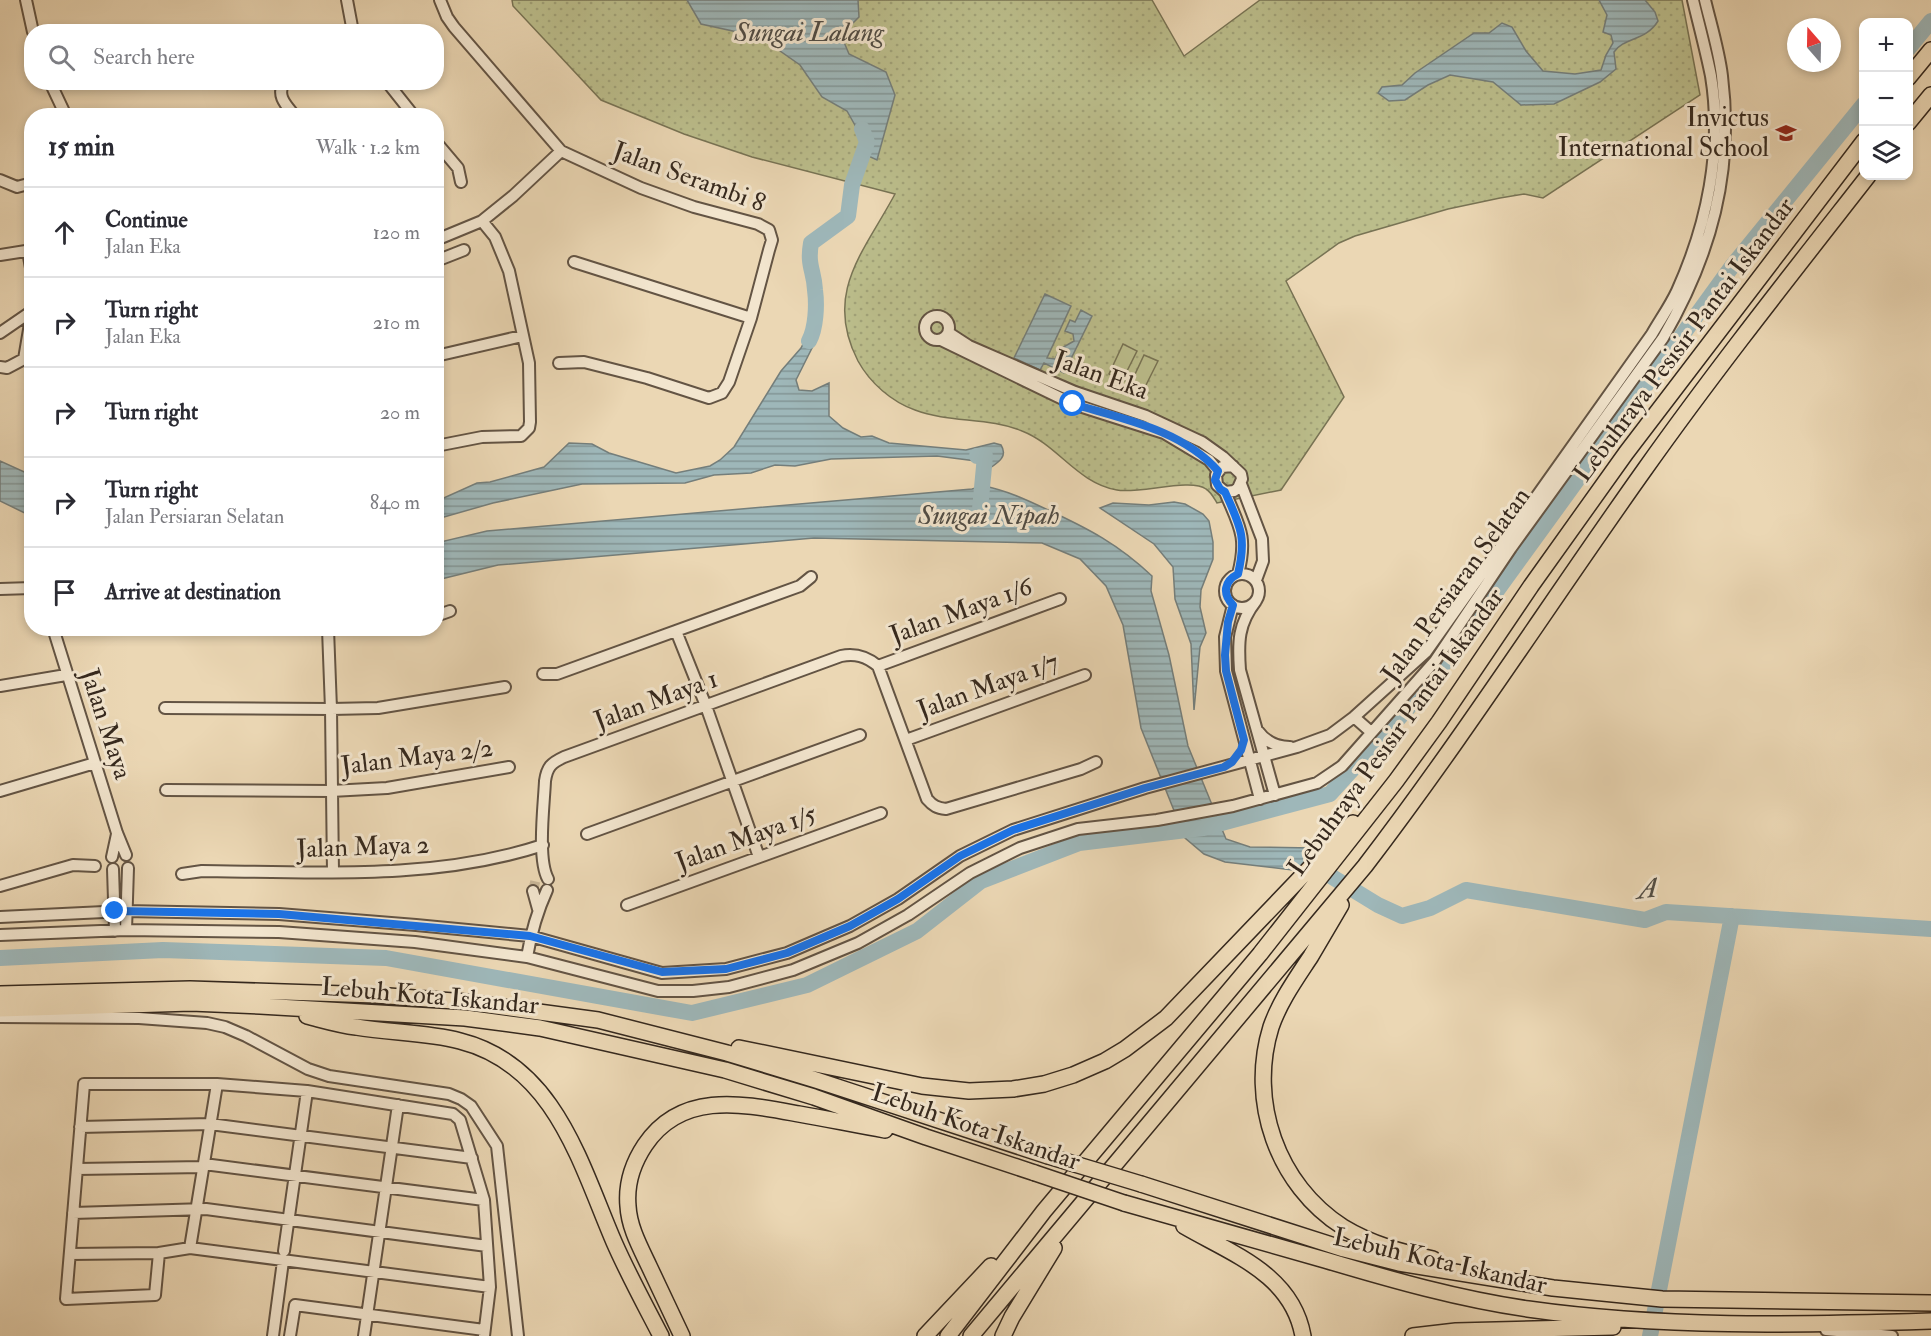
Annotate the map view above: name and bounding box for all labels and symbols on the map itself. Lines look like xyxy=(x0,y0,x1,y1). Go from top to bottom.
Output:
water label: Sungai Lalang xyxy=(733,16,886,49)
north arrow xyxy=(1787,18,1841,72)
place label: Invictus International School xyxy=(1558,102,1769,164)
school or university icon: Invictus International School xyxy=(1774,121,1798,145)
street label: Jalan Serambi 8 xyxy=(607,134,770,219)
street label: Lebuhraya Pesisir Pantai Iskandar xyxy=(1566,191,1802,489)
street label: Jalan Eka xyxy=(1048,343,1153,407)
route start xyxy=(1059,390,1085,416)
street label: Jalan Persiaran Selatan xyxy=(1374,481,1537,689)
water label: Sungai Nipah xyxy=(917,499,1060,532)
street label: Jalan Maya 1/6 xyxy=(885,570,1038,652)
street label: Lebuhraya Pesisir Pantai Iskandar xyxy=(1281,582,1511,882)
street label: Jalan Maya 1/7 xyxy=(912,646,1063,727)
street label: Jalan Maya 1 xyxy=(589,663,722,737)
street label: Jalan Maya xyxy=(73,664,139,784)
street label: Jalan Maya 2/2 xyxy=(338,732,495,782)
street label: Jalan Maya 1/5 xyxy=(670,798,821,879)
street label: Jalan Maya 2 xyxy=(295,829,430,865)
water label: A xyxy=(1632,871,1660,907)
route end xyxy=(101,897,127,923)
street label: Lebuh Kota Iskandar xyxy=(320,971,541,1021)
street label: Lebuh Kota Iskandar xyxy=(867,1076,1085,1178)
street label: Lebuh Kota Iskandar xyxy=(1330,1221,1550,1301)

